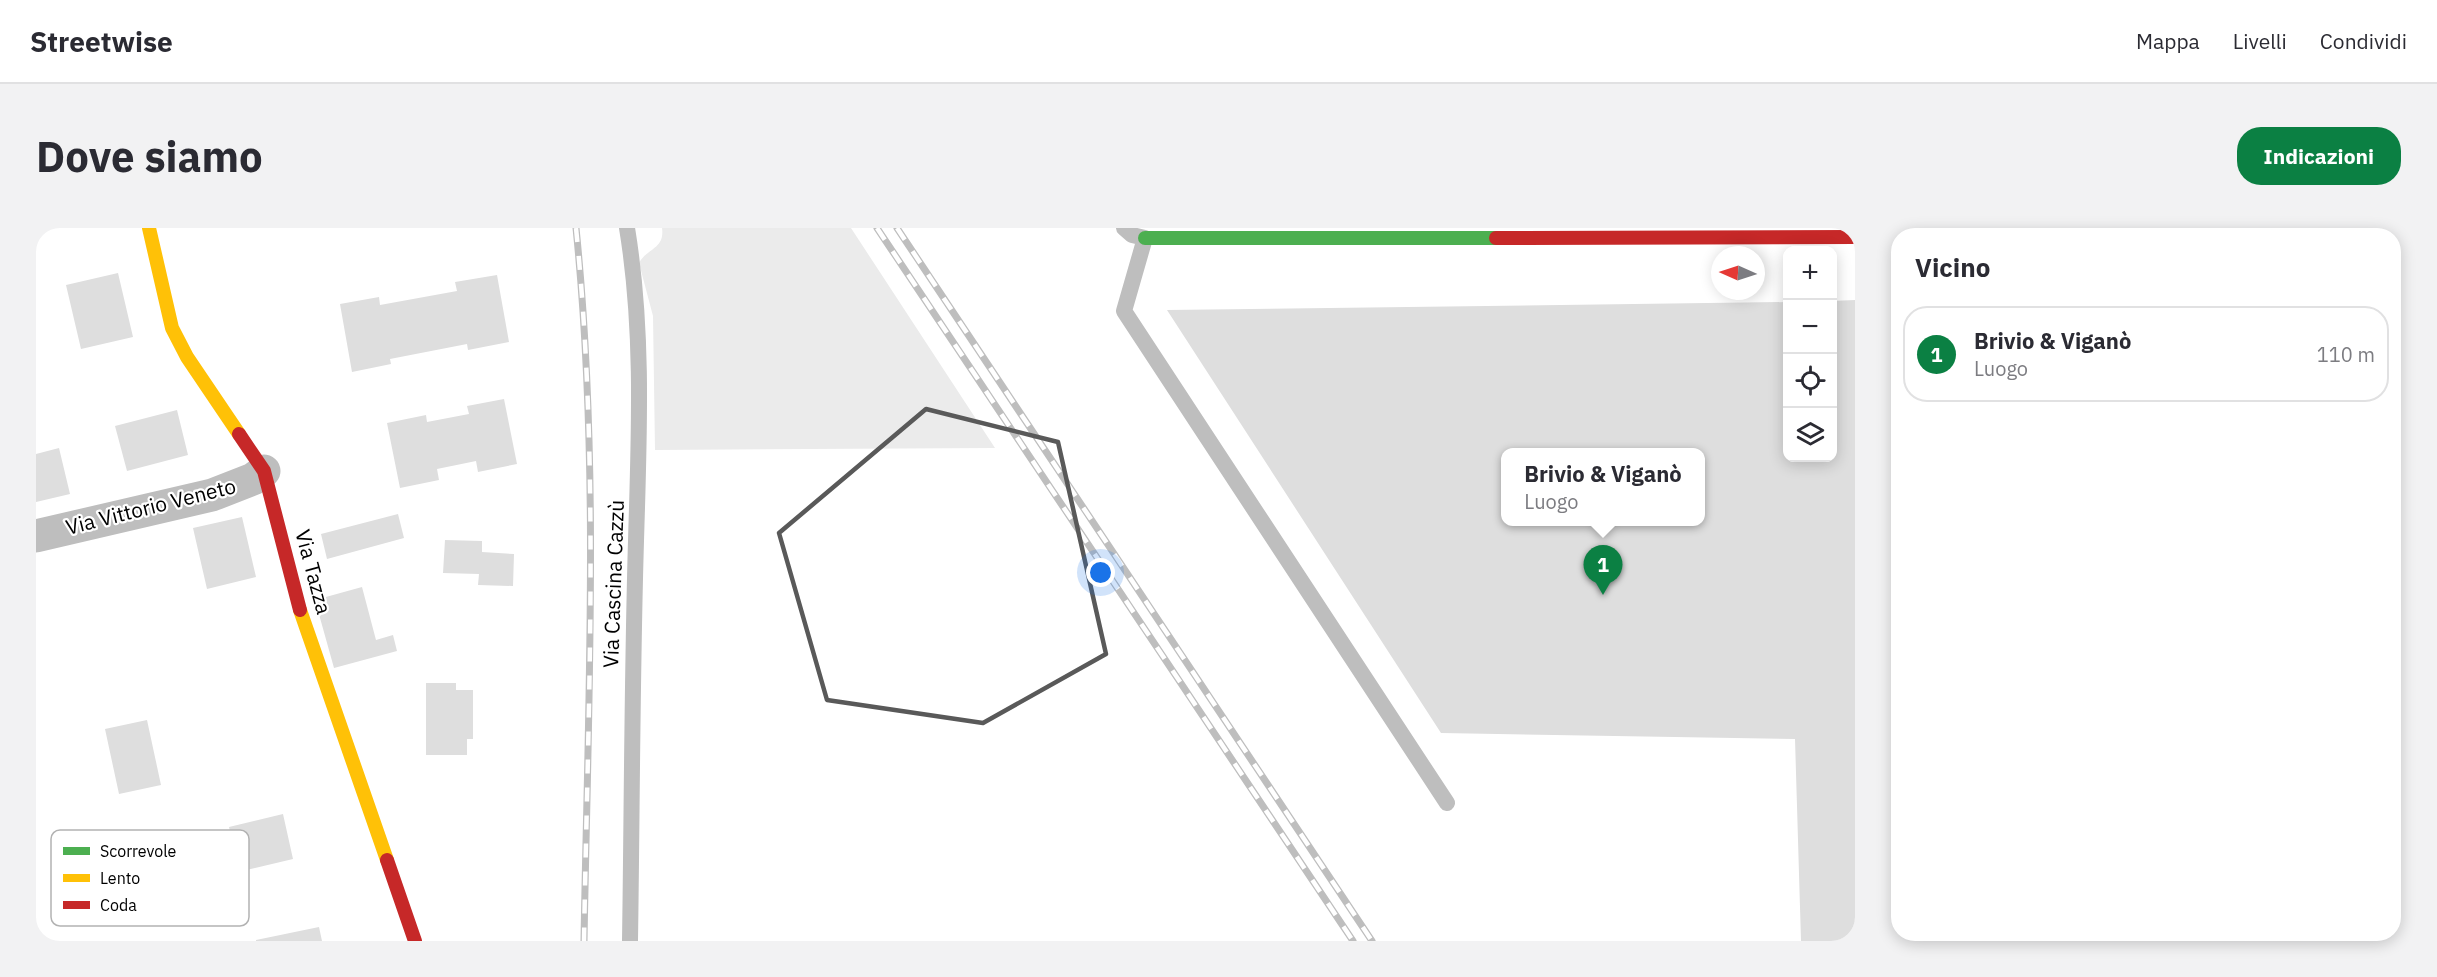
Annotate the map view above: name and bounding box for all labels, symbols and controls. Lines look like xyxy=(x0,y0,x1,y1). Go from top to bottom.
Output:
text: Streetwise xyxy=(30,23,173,60)
text: Mappa xyxy=(2136,27,2200,55)
text: Livelli xyxy=(2233,27,2287,55)
text: Condividi xyxy=(2320,27,2407,55)
button: Indicazioni xyxy=(2237,127,2401,185)
text: Dove siamo xyxy=(36,129,263,184)
north arrow xyxy=(1711,246,1765,300)
map controls xyxy=(1783,246,1837,462)
button: + xyxy=(1783,246,1837,300)
text: Vicino xyxy=(1915,250,1990,284)
button: − xyxy=(1783,300,1837,354)
text: Brivio & Viganò xyxy=(1974,326,2131,355)
text: 1 xyxy=(1931,341,1943,368)
text: 110 m xyxy=(2317,341,2375,368)
button: locate xyxy=(1783,354,1837,408)
text: Luogo xyxy=(1974,355,2028,382)
button: layers xyxy=(1783,408,1837,462)
popup xyxy=(1501,448,1705,526)
text: Brivio & Viganò xyxy=(1524,459,1682,488)
street label: Via Vittorio Veneto xyxy=(63,471,239,541)
text: Luogo xyxy=(1524,488,1578,515)
street label: Via Cascina Cazzù xyxy=(596,499,630,669)
street label: Via Tazza xyxy=(289,526,339,617)
pin: 1 xyxy=(1584,546,1622,595)
your location xyxy=(1086,558,1115,587)
legend xyxy=(51,830,249,926)
text: Scorrevole xyxy=(100,841,177,861)
text: Lento xyxy=(100,868,140,888)
text: Coda xyxy=(100,895,137,915)

